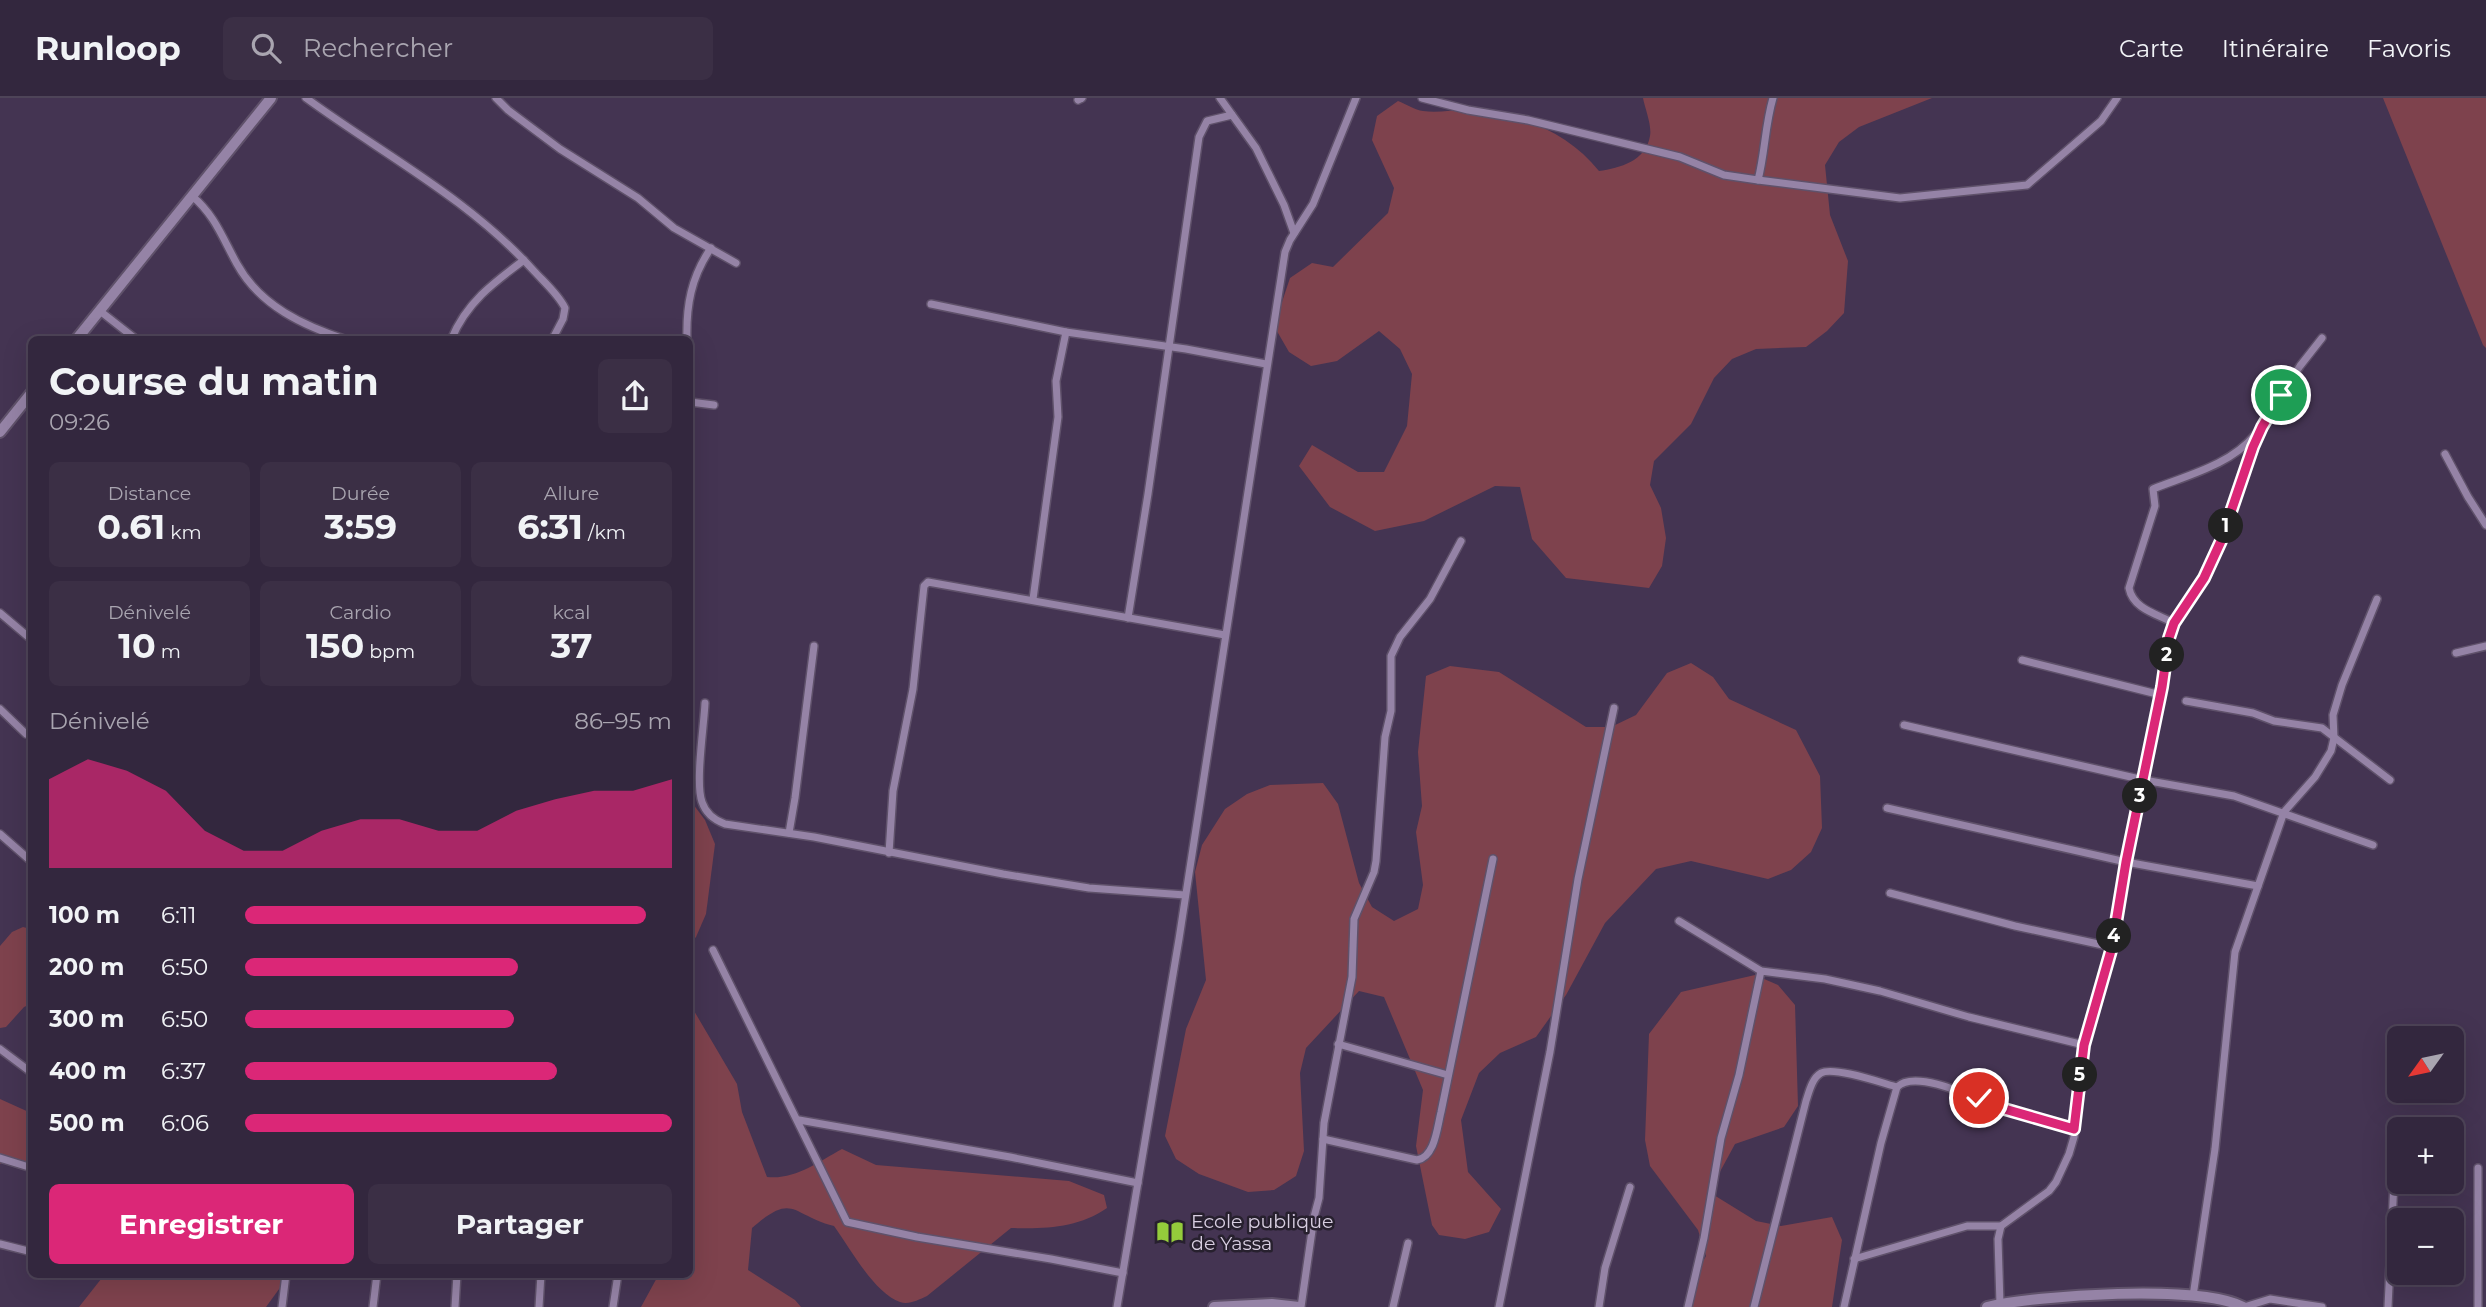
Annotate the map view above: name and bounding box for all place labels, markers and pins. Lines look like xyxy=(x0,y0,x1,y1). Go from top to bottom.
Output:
pin xyxy=(2251,365,2311,425)
pin: 1 xyxy=(2208,508,2244,544)
pin: 2 xyxy=(2150,638,2184,672)
pin: 3 xyxy=(2122,778,2158,814)
pin: 4 xyxy=(2096,918,2132,954)
pin: 5 xyxy=(2062,1058,2098,1093)
pin xyxy=(1949,1068,2009,1128)
place label: Ecole publique de Yassa xyxy=(1191,1210,1333,1255)
library icon: Ecole publique de Yassa xyxy=(1155,1217,1185,1247)

